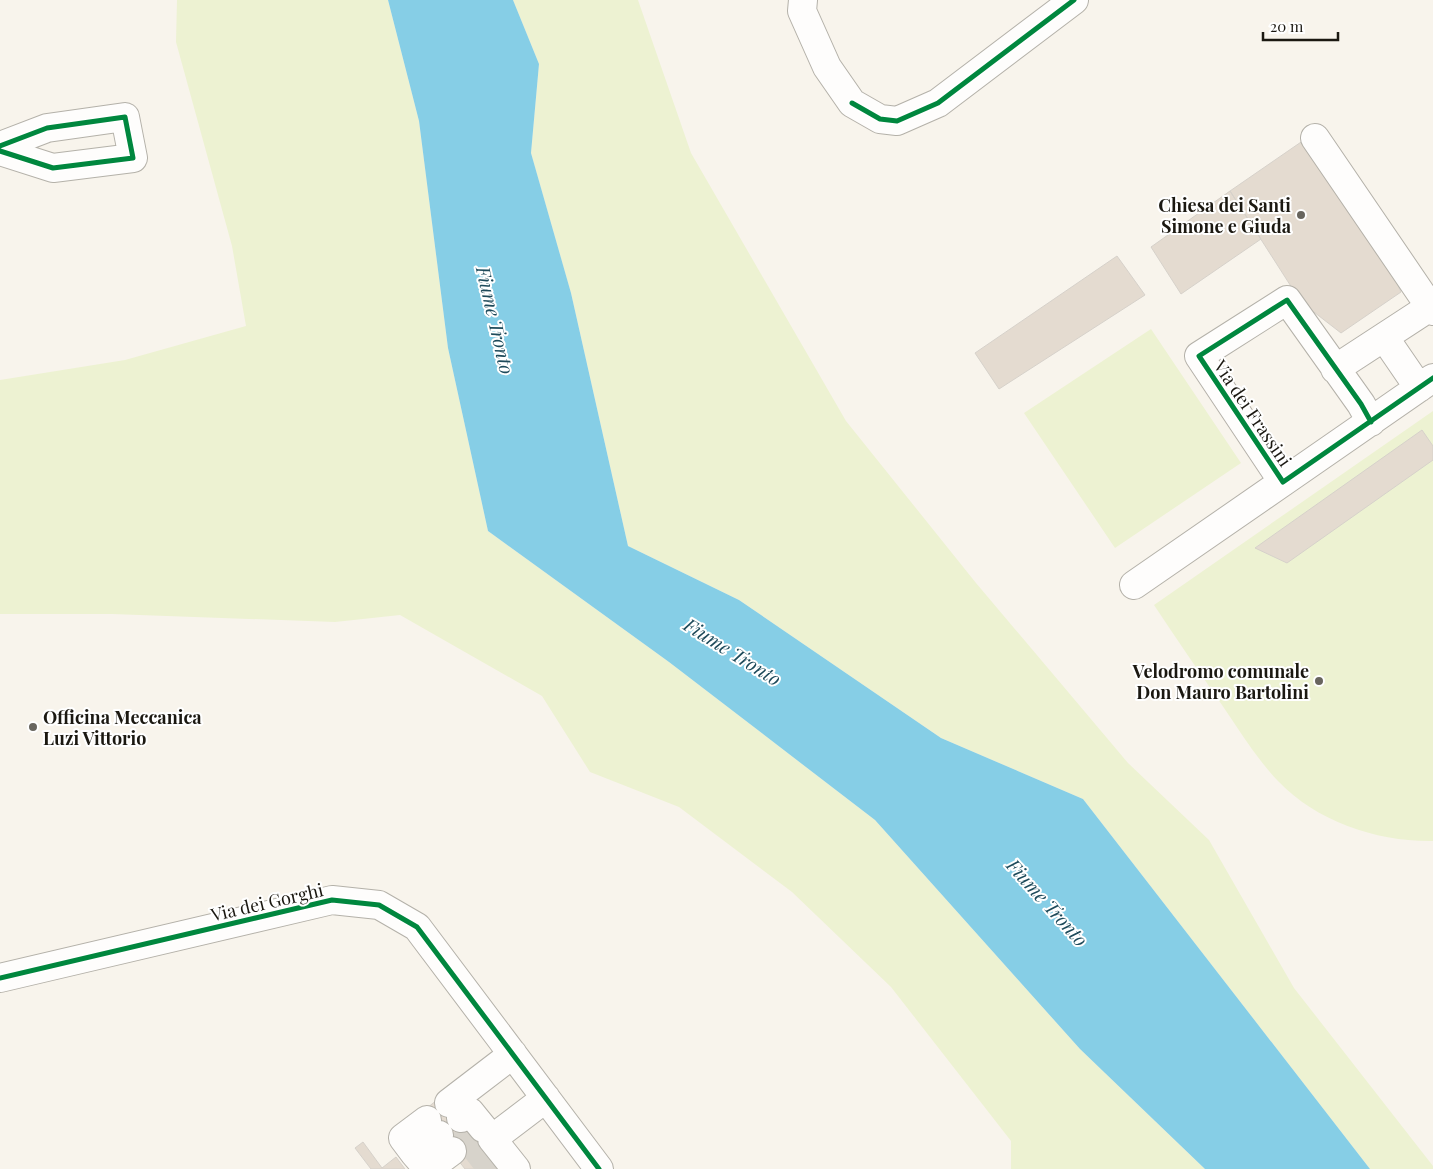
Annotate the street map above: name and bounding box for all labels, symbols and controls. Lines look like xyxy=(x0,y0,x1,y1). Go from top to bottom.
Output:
scale bar xyxy=(1263,10,1338,42)
text: 20 m xyxy=(1270,16,1304,36)
place label: Chiesa dei Santi Simone e Giuda xyxy=(1158,193,1292,238)
marker: Chiesa dei Santi Simone e Giuda xyxy=(1295,209,1307,221)
water label: Fiume Tronto xyxy=(471,263,521,376)
street label: Via dei Frassini xyxy=(1208,354,1297,471)
water label: Fiume Tronto xyxy=(679,610,786,691)
place label: Velodromo comunale Don Mauro Bartolini xyxy=(1132,659,1309,704)
marker: Velodromo comunale Don Mauro Bartolini xyxy=(1313,675,1325,687)
place label: Officina Meccanica Luzi Vittorio xyxy=(43,705,202,750)
marker: Officina Meccanica Luzi Vittorio xyxy=(27,721,39,733)
water label: Fiume Tronto xyxy=(1001,852,1094,952)
street label: Via dei Gorghi xyxy=(208,877,326,927)

